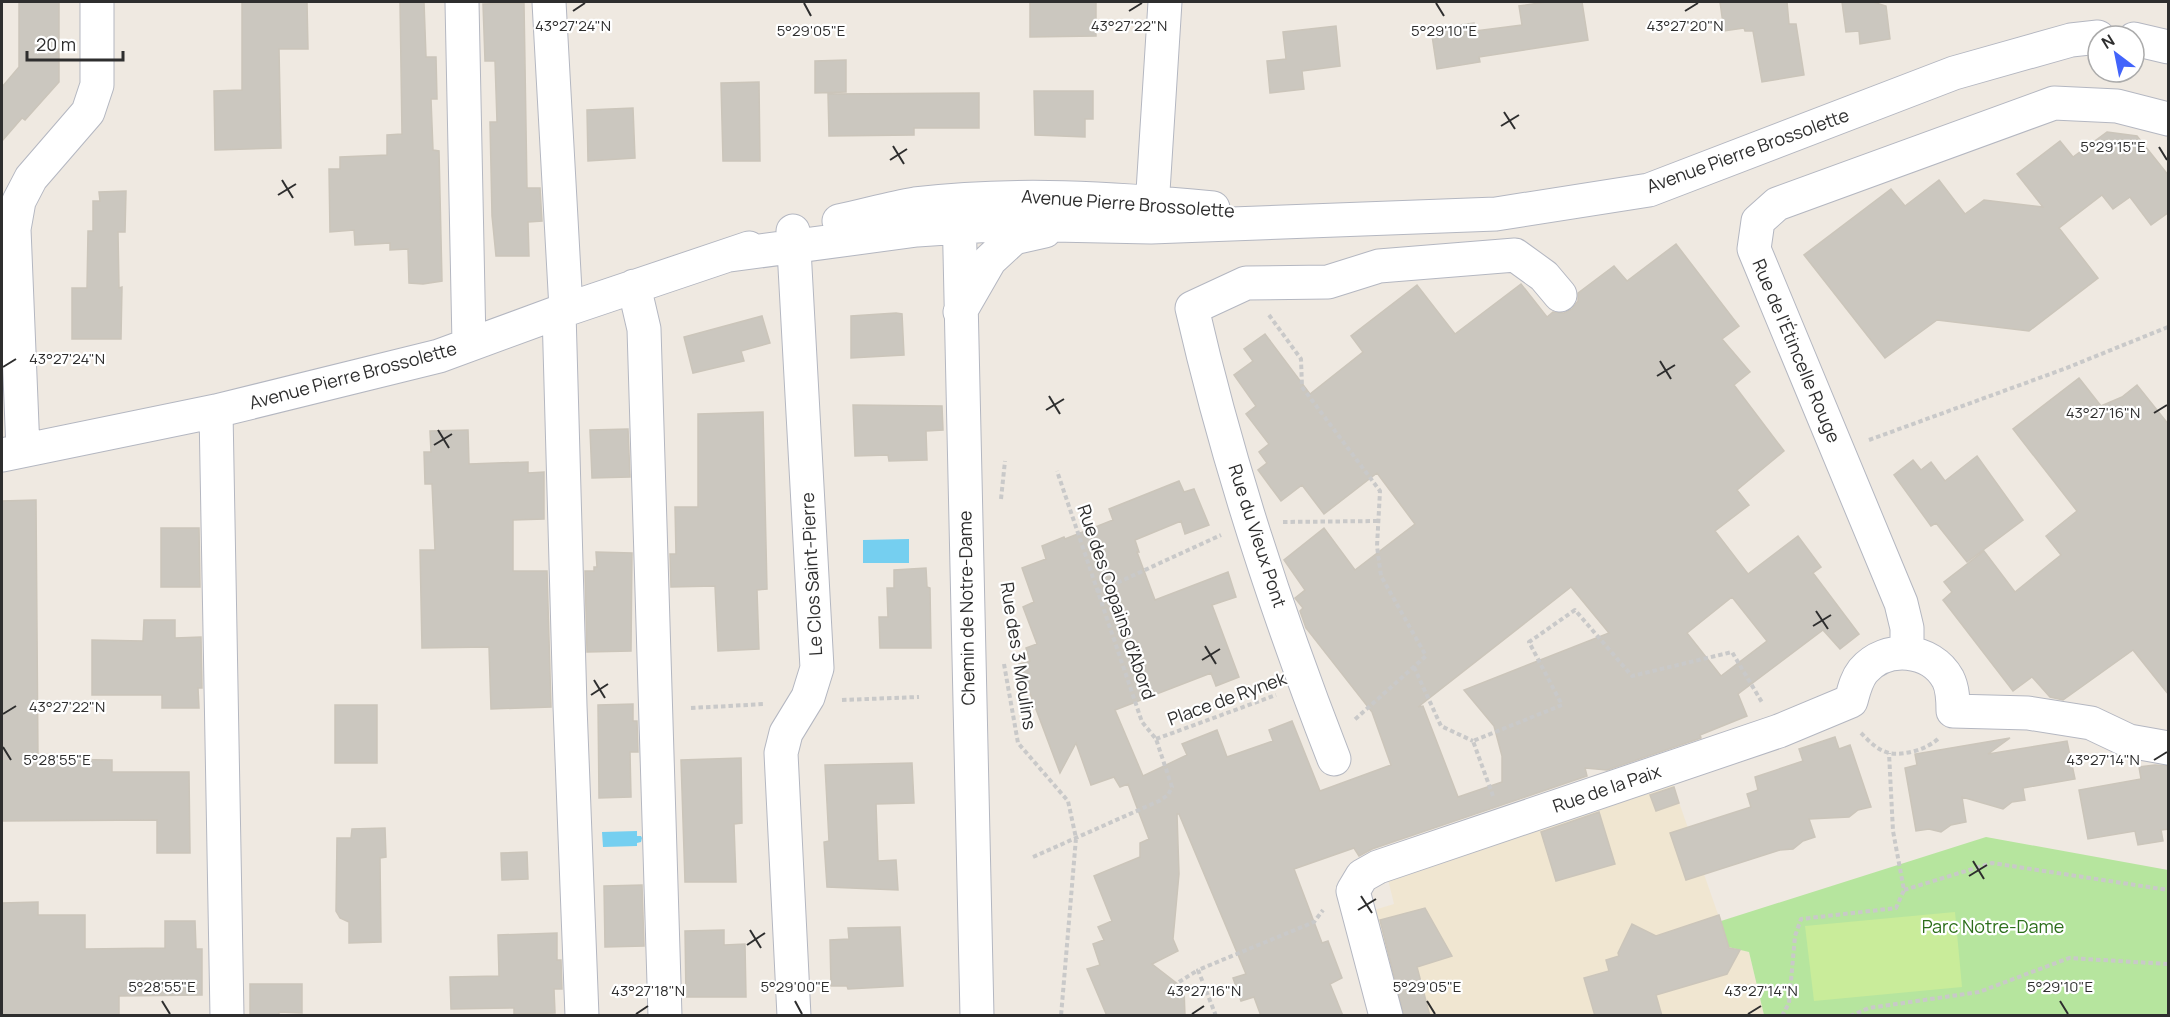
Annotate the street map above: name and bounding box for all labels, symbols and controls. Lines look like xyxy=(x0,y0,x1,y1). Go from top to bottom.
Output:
text: 43°27'24"N xyxy=(535,15,611,36)
text: 43°27'22"N xyxy=(1091,15,1167,36)
text: 43°27'20"N xyxy=(1646,15,1724,36)
text: 5°29'05"E xyxy=(777,20,845,41)
text: 5°29'10"E xyxy=(1411,20,1477,41)
scale bar xyxy=(27,24,123,62)
north arrow xyxy=(2086,24,2146,84)
text: N xyxy=(2097,29,2119,54)
text: 20 m xyxy=(36,32,76,56)
street label: Avenue Pierre Brossolette xyxy=(1643,102,1852,198)
text: 5°29'15"E xyxy=(2080,136,2146,157)
street label: Avenue Pierre Brossolette xyxy=(1021,184,1236,222)
street label: Rue de l'Étincelle Rouge xyxy=(1747,255,1847,446)
street label: Avenue Pierre Brossolette xyxy=(246,336,459,414)
text: 43°27'24"N xyxy=(29,348,105,369)
text: 43°27'16"N xyxy=(2066,402,2140,423)
street label: Rue du Vieux Pont xyxy=(1223,461,1292,610)
street label: Le Clos Saint-Pierre xyxy=(795,492,827,656)
street label: Rue des Copains d’Abord xyxy=(1072,501,1162,702)
street label: Chemin de Notre-Dame xyxy=(952,510,980,706)
street label: Rue des 3 Moulins xyxy=(995,580,1042,731)
street label: Place de Rynek xyxy=(1164,665,1290,731)
text: 43°27'22"N xyxy=(29,696,105,717)
text: 5°28'55"E xyxy=(23,749,91,770)
text: 43°27'14"N xyxy=(2066,749,2140,770)
street label: Rue de la Paix xyxy=(1549,758,1664,818)
park label: Parc Notre-Dame xyxy=(1922,914,2064,938)
text: 5°28'55"E xyxy=(128,976,196,997)
text: 5°29'00"E xyxy=(760,976,830,997)
text: 5°29'05"E xyxy=(1393,976,1461,997)
text: 5°29'10"E xyxy=(2027,976,2093,997)
text: 43°27'18"N xyxy=(611,980,685,1001)
text: 43°27'16"N xyxy=(1167,980,1241,1001)
text: 43°27'14"N xyxy=(1724,980,1798,1001)

